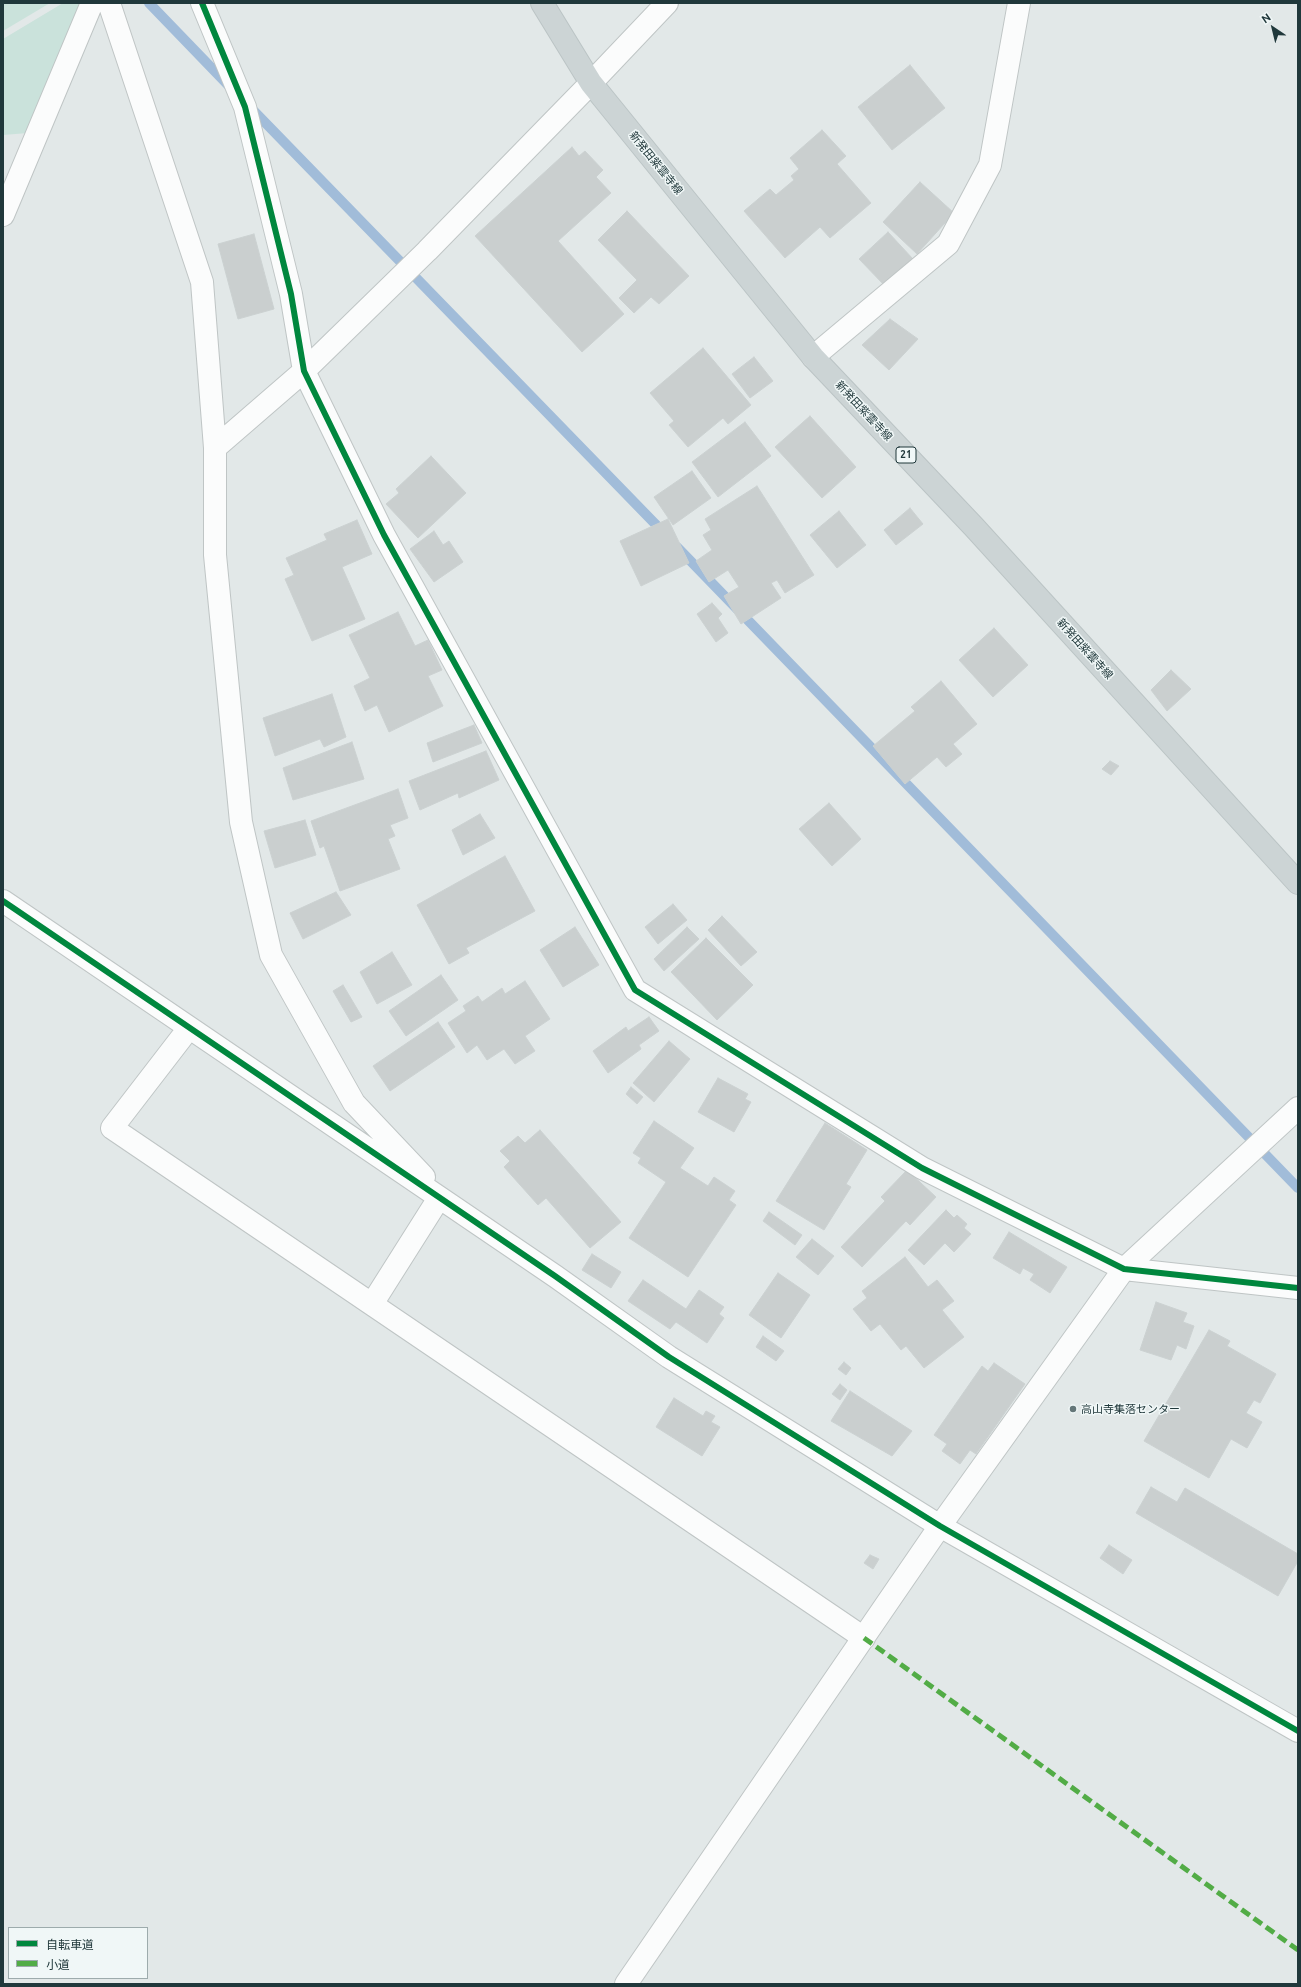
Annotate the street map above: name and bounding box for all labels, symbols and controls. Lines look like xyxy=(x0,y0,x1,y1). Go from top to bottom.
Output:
north arrow xyxy=(1253,8,1293,48)
text: N xyxy=(1259,11,1273,25)
street label: 新発田紫雲寺線 xyxy=(627,129,685,197)
street label: 新発田紫雲寺線 xyxy=(833,378,895,444)
road number: 21 xyxy=(896,447,916,463)
street label: 新発田紫雲寺線 xyxy=(1054,616,1116,682)
place label: 高山寺集落センター xyxy=(1081,1402,1180,1416)
marker: 高山寺集落センター xyxy=(1068,1404,1078,1414)
legend xyxy=(8,1927,148,1979)
text: 自転車道 xyxy=(46,1938,94,1951)
text: 小道 xyxy=(46,1958,70,1971)

